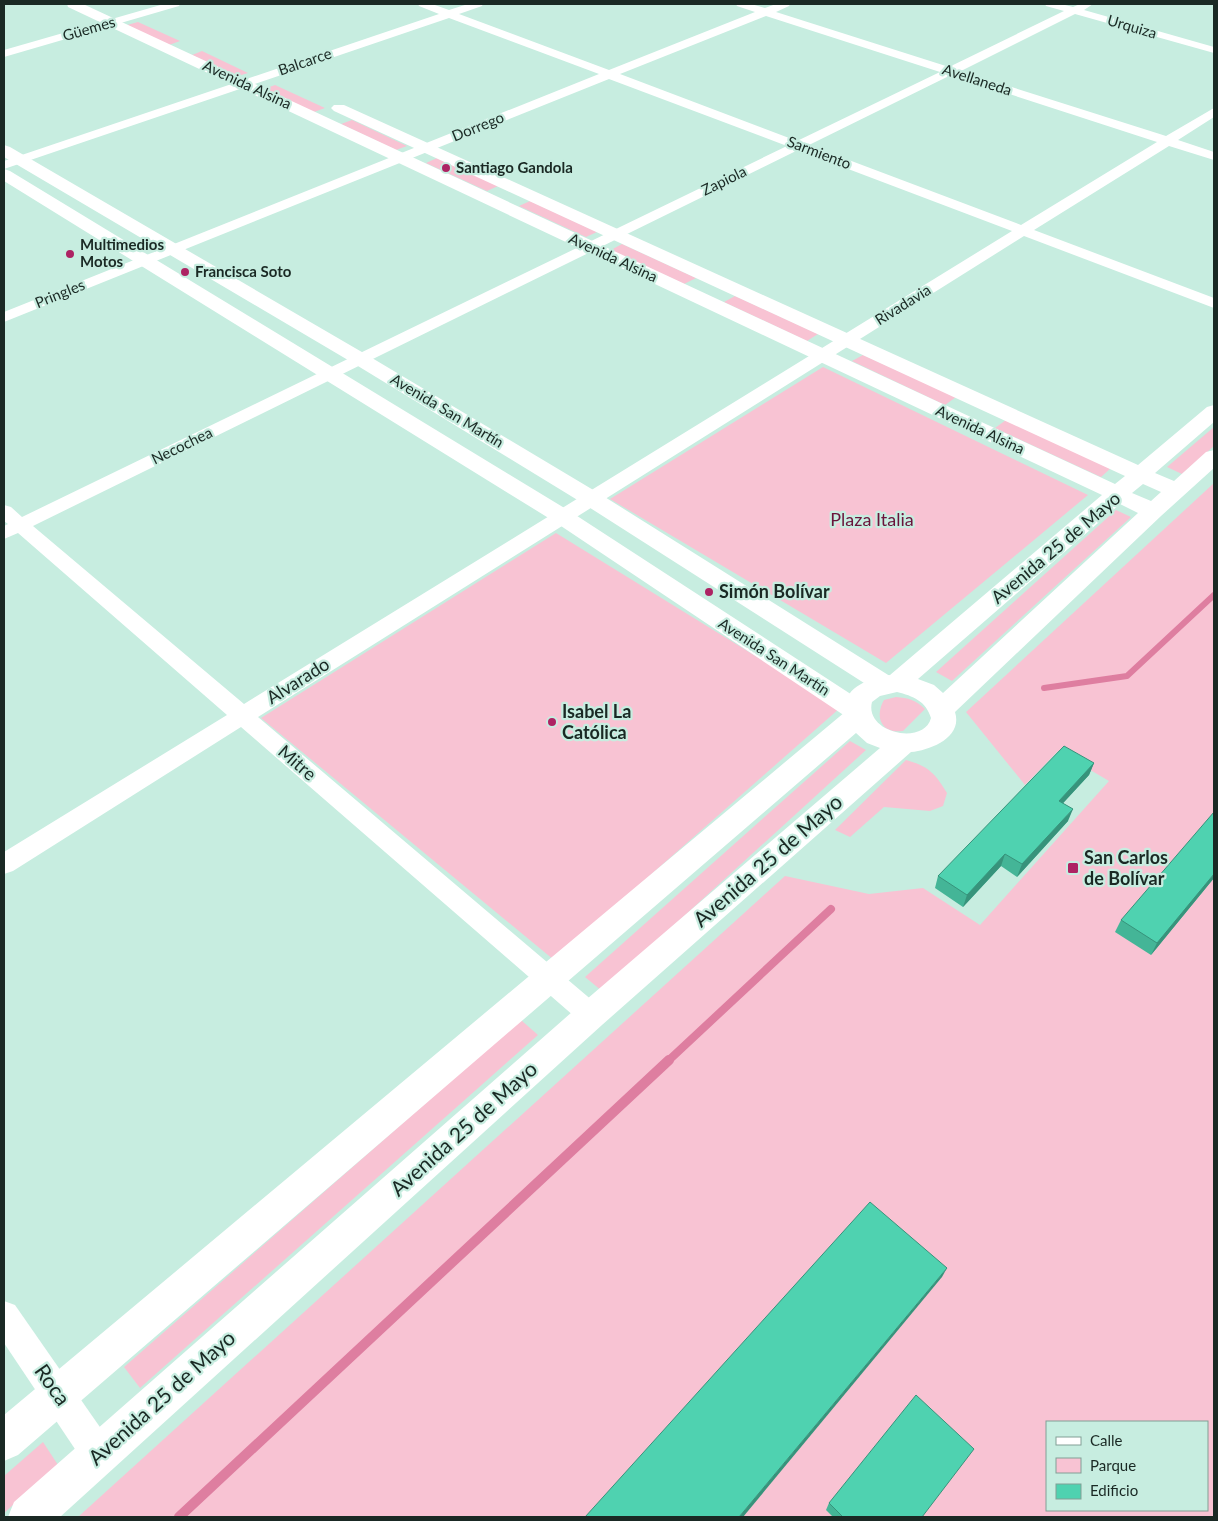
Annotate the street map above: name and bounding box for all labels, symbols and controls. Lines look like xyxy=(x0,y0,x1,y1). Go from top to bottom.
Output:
street label: Urquiza xyxy=(1105,10,1159,42)
street label: Güemes xyxy=(60,12,117,44)
street label: Balcarce xyxy=(276,44,334,79)
street label: Avenida Alsina xyxy=(200,56,295,112)
street label: Avellaneda xyxy=(940,59,1014,99)
street label: Dorrego xyxy=(449,108,506,145)
street label: Sarmiento xyxy=(785,132,854,172)
place label: Santiago Gandola xyxy=(456,158,573,176)
marker: Santiago Gandola xyxy=(440,162,452,174)
street label: Zapiola xyxy=(698,162,749,199)
street label: Avenida Alsina xyxy=(566,229,661,285)
place label: Multimedios Motos xyxy=(80,235,164,270)
marker: Multimedios Motos xyxy=(64,248,76,260)
place label: Francisca Soto xyxy=(195,262,292,280)
marker: Francisca Soto xyxy=(179,266,191,278)
street label: Pringles xyxy=(32,275,87,311)
street label: Rivadavia xyxy=(871,280,934,328)
street label: Avenida San Martín xyxy=(388,369,507,451)
street label: Avenida Alsina xyxy=(933,401,1028,457)
street label: Necochea xyxy=(148,423,215,468)
street label: Avenida 25 de Mayo xyxy=(986,487,1125,608)
park label: Plaza Italia xyxy=(830,508,914,530)
place label: Simón Bolívar xyxy=(719,580,830,602)
marker: Simón Bolívar xyxy=(703,586,715,598)
street label: Avenida San Martín xyxy=(716,614,833,699)
street label: Alvarado xyxy=(262,652,333,708)
place label: Isabel La Católica xyxy=(562,700,631,743)
marker: Isabel La Católica xyxy=(546,716,558,728)
street label: Mitre xyxy=(274,740,321,785)
street label: Avenida 25 de Mayo xyxy=(687,788,847,931)
place label: San Carlos de Bolívar xyxy=(1084,846,1168,889)
marker: San Carlos de Bolívar xyxy=(1066,861,1080,875)
street label: Avenida 25 de Mayo xyxy=(384,1055,542,1200)
street label: Avenida 25 de Mayo xyxy=(82,1324,240,1469)
street label: Roca xyxy=(30,1359,76,1410)
legend xyxy=(1046,1421,1208,1511)
text: Calle xyxy=(1090,1431,1123,1449)
text: Parque xyxy=(1090,1456,1136,1474)
text: Edificio xyxy=(1090,1481,1138,1499)

